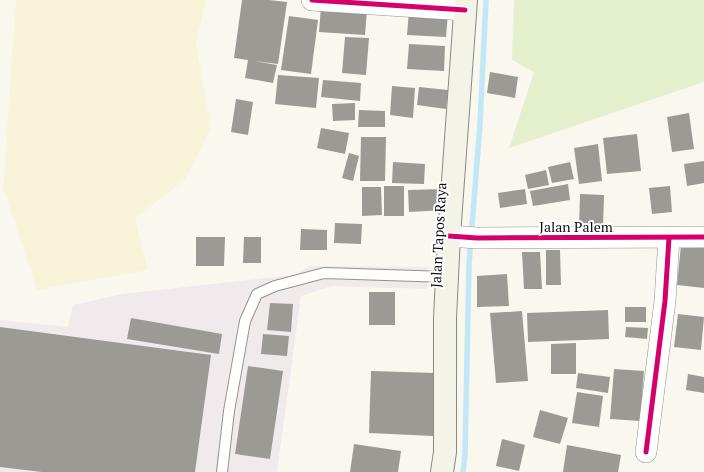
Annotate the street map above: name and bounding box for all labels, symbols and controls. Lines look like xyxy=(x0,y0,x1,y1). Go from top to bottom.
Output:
street label: Jalan Tapos Raya xyxy=(426,182,450,288)
street label: Jalan Palem xyxy=(539,217,613,236)

